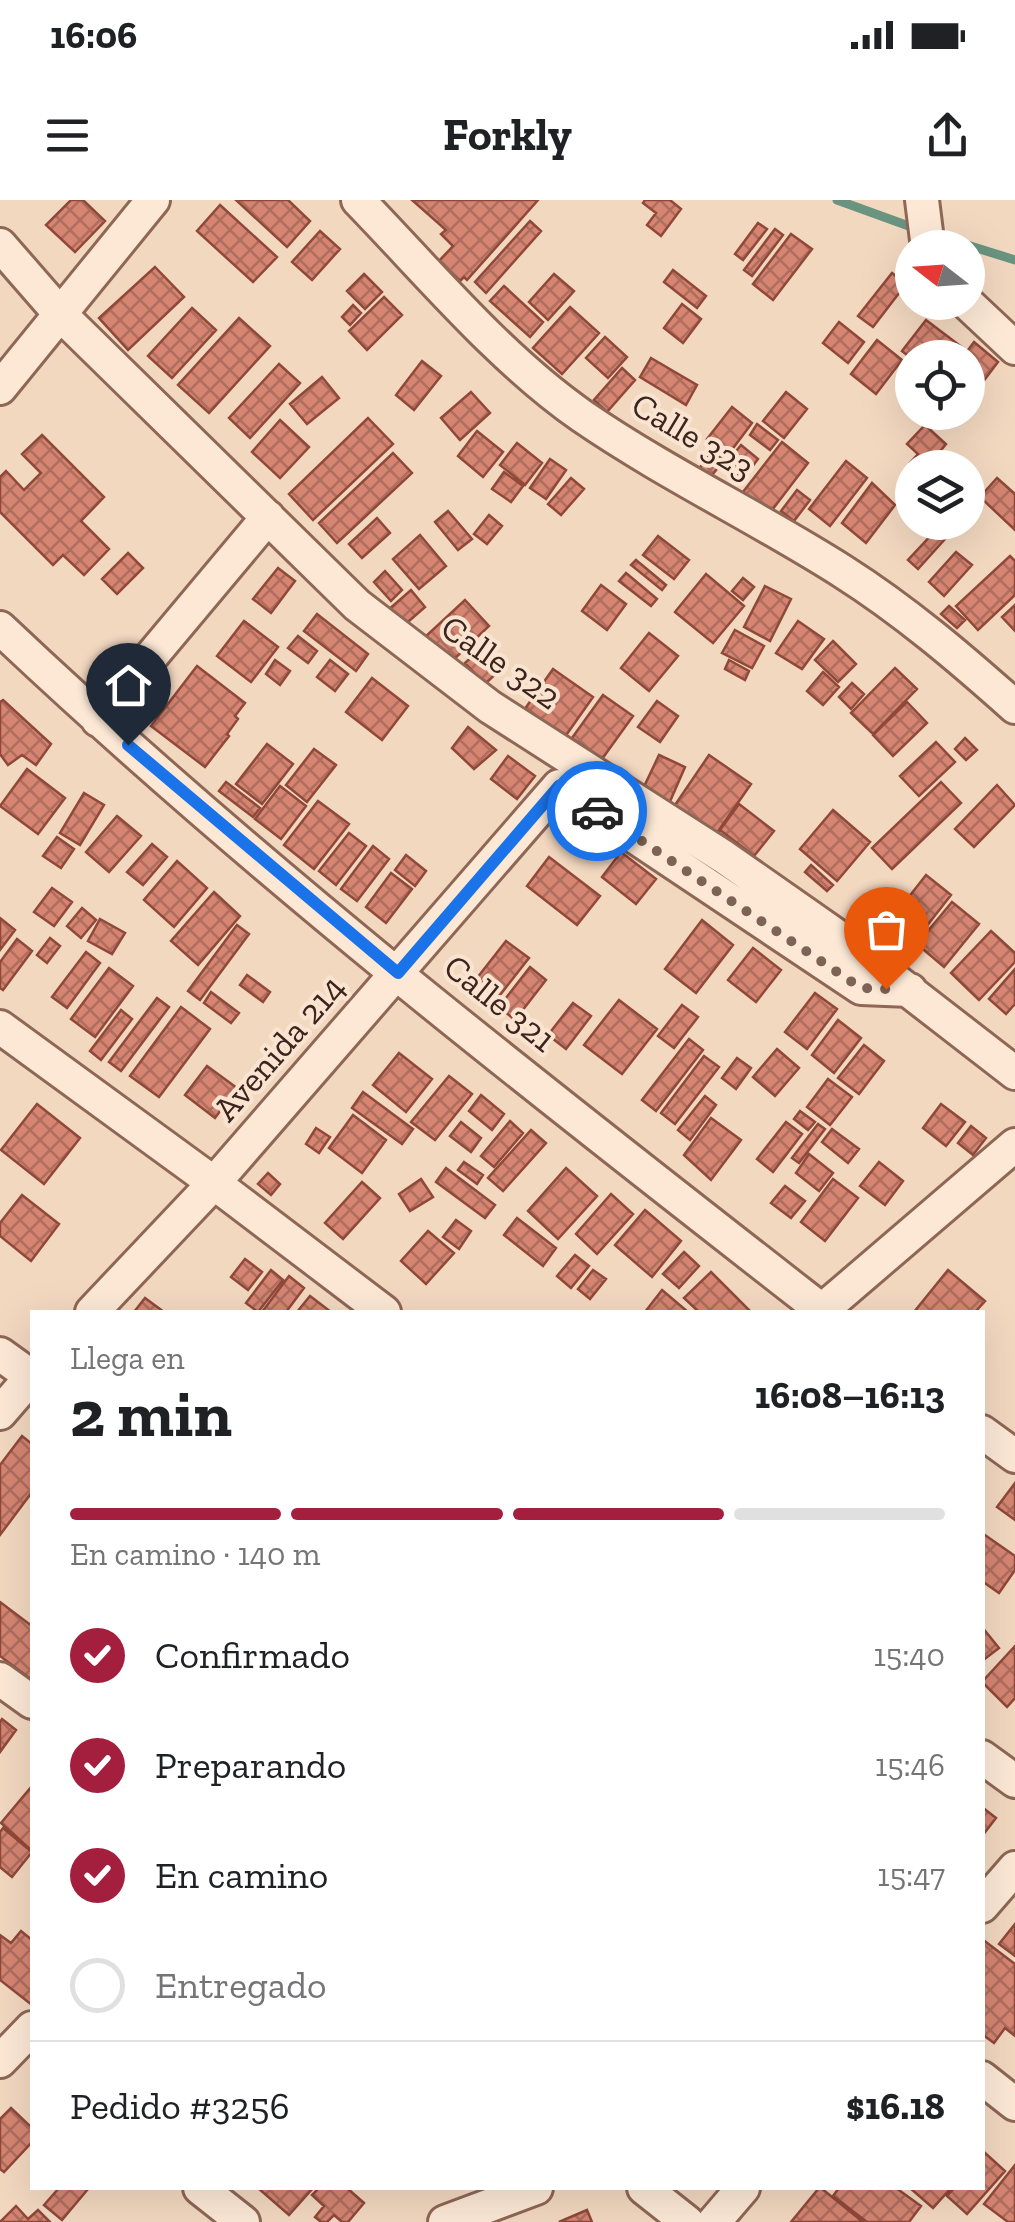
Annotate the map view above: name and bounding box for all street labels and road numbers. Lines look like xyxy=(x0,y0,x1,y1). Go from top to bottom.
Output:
street label: Calle 323 xyxy=(624,383,762,489)
street label: Calle 322 xyxy=(433,606,569,718)
street label: Calle 321 xyxy=(436,945,564,1061)
street label: Avenida 214 xyxy=(204,967,354,1129)

